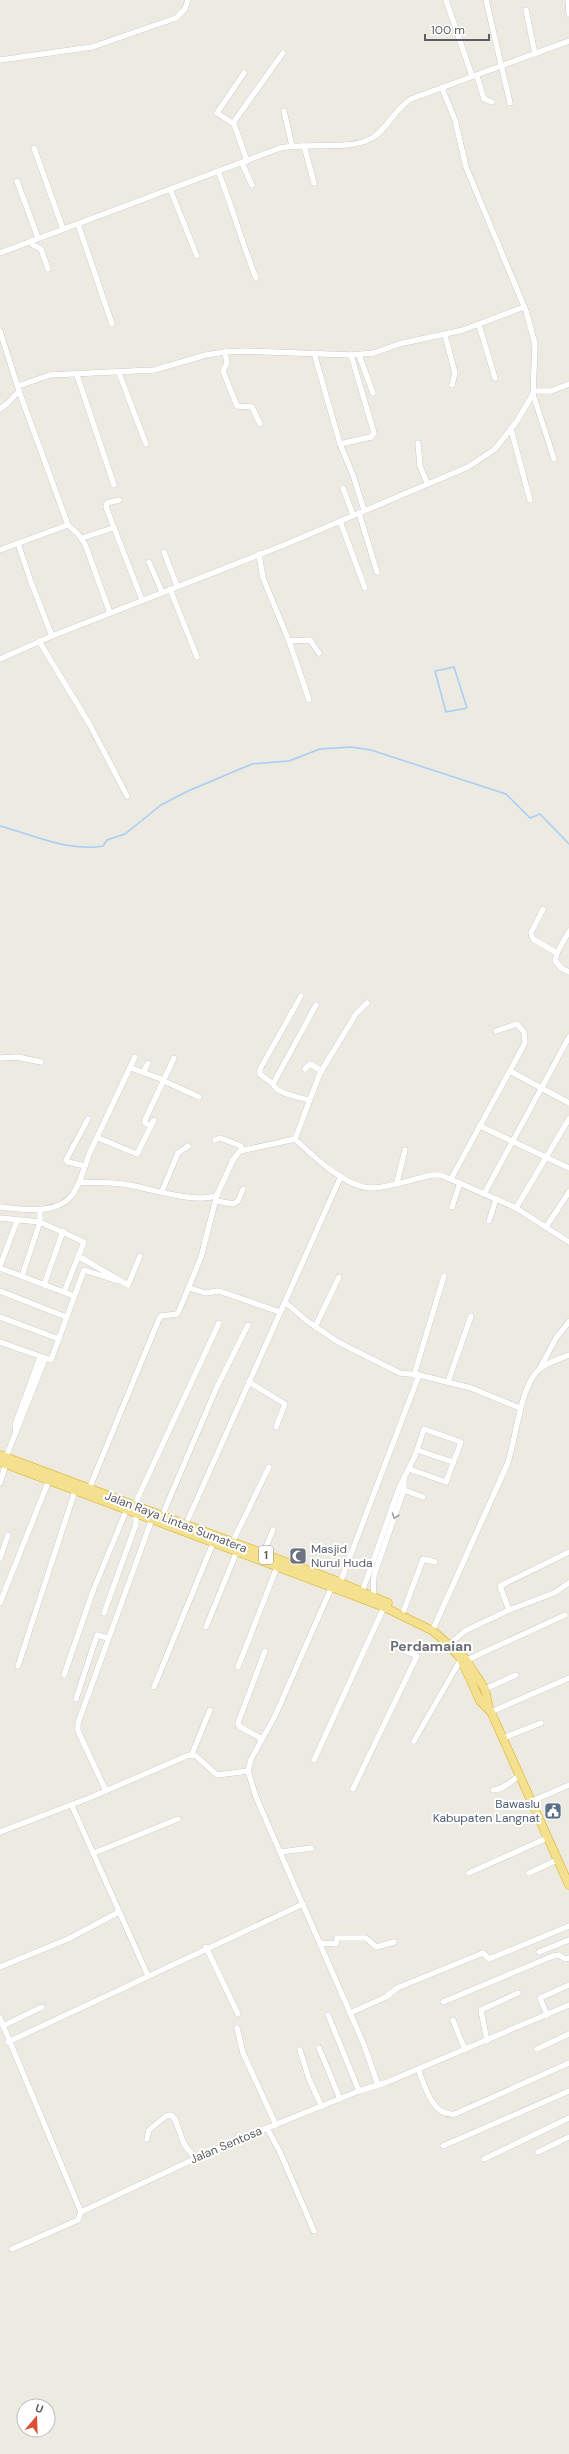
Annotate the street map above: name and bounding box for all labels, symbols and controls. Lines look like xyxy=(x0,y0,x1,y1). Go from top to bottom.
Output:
scale bar xyxy=(425,16,489,42)
text: 100 m xyxy=(431,22,465,38)
street label: Jalan Raya Lintas Sumatera xyxy=(103,1487,249,1557)
one-way arrow xyxy=(391,1513,400,1520)
place label: Masjid Nurul Huda xyxy=(311,1541,372,1571)
road number: 1 xyxy=(259,1546,273,1564)
mosque icon: Masjid Nurul Huda xyxy=(288,1546,308,1566)
district label: Perdamaian xyxy=(390,1637,472,1655)
place label: Bawaslu Kabupaten Langnat xyxy=(433,1796,540,1826)
public building icon: Bawaslu Kabupaten Langnat xyxy=(543,1801,563,1821)
street label: Jalan Sentosa xyxy=(188,2123,264,2167)
north arrow xyxy=(16,2398,56,2438)
text: U xyxy=(33,2401,45,2416)

